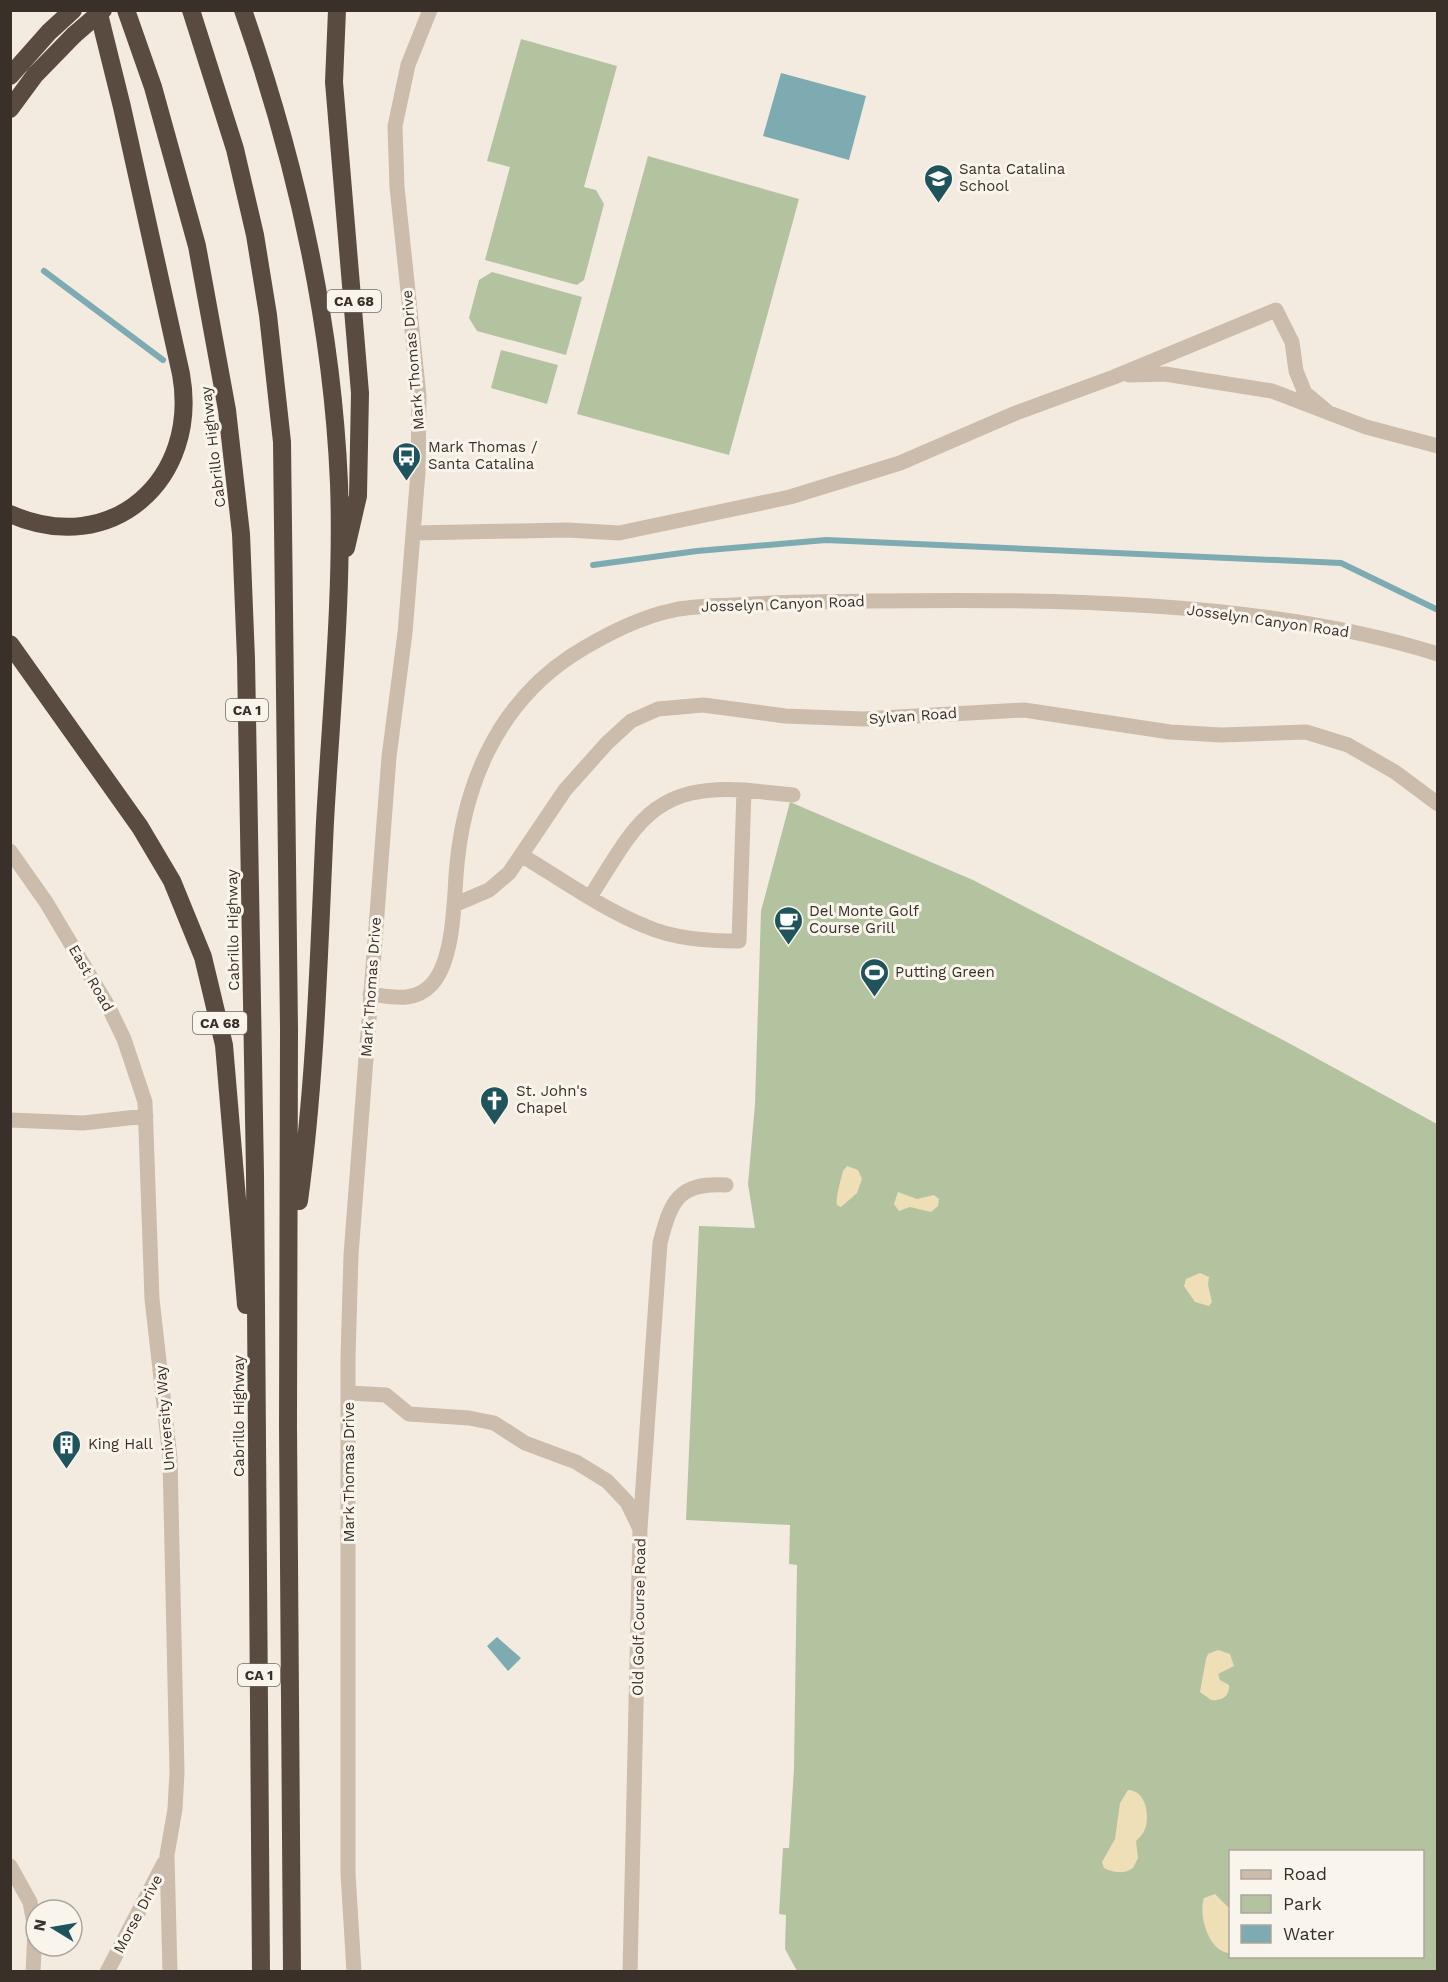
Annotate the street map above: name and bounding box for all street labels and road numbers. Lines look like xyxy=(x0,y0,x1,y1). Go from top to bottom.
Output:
street label: Mark Thomas Drive xyxy=(398,289,428,431)
road number: CA 68 xyxy=(327,290,381,312)
street label: Cabrillo Highway xyxy=(197,385,229,509)
street label: Josselyn Canyon Road xyxy=(701,592,865,616)
street label: Josselyn Canyon Road xyxy=(1186,601,1350,641)
road number: CA 1 xyxy=(226,699,268,721)
street label: Sylvan Road xyxy=(868,704,958,728)
street label: Cabrillo Highway xyxy=(223,869,243,991)
street label: Mark Thomas Drive xyxy=(357,916,385,1058)
street label: East Road xyxy=(65,941,117,1015)
road number: CA 68 xyxy=(193,1012,247,1034)
street label: Cabrillo Highway xyxy=(230,1355,248,1477)
street label: University Way xyxy=(151,1364,179,1472)
street label: Mark Thomas Drive xyxy=(340,1402,358,1542)
street label: Old Golf Course Road xyxy=(629,1538,649,1696)
road number: CA 1 xyxy=(238,1664,280,1686)
street label: Morse Drive xyxy=(110,1872,166,1956)

